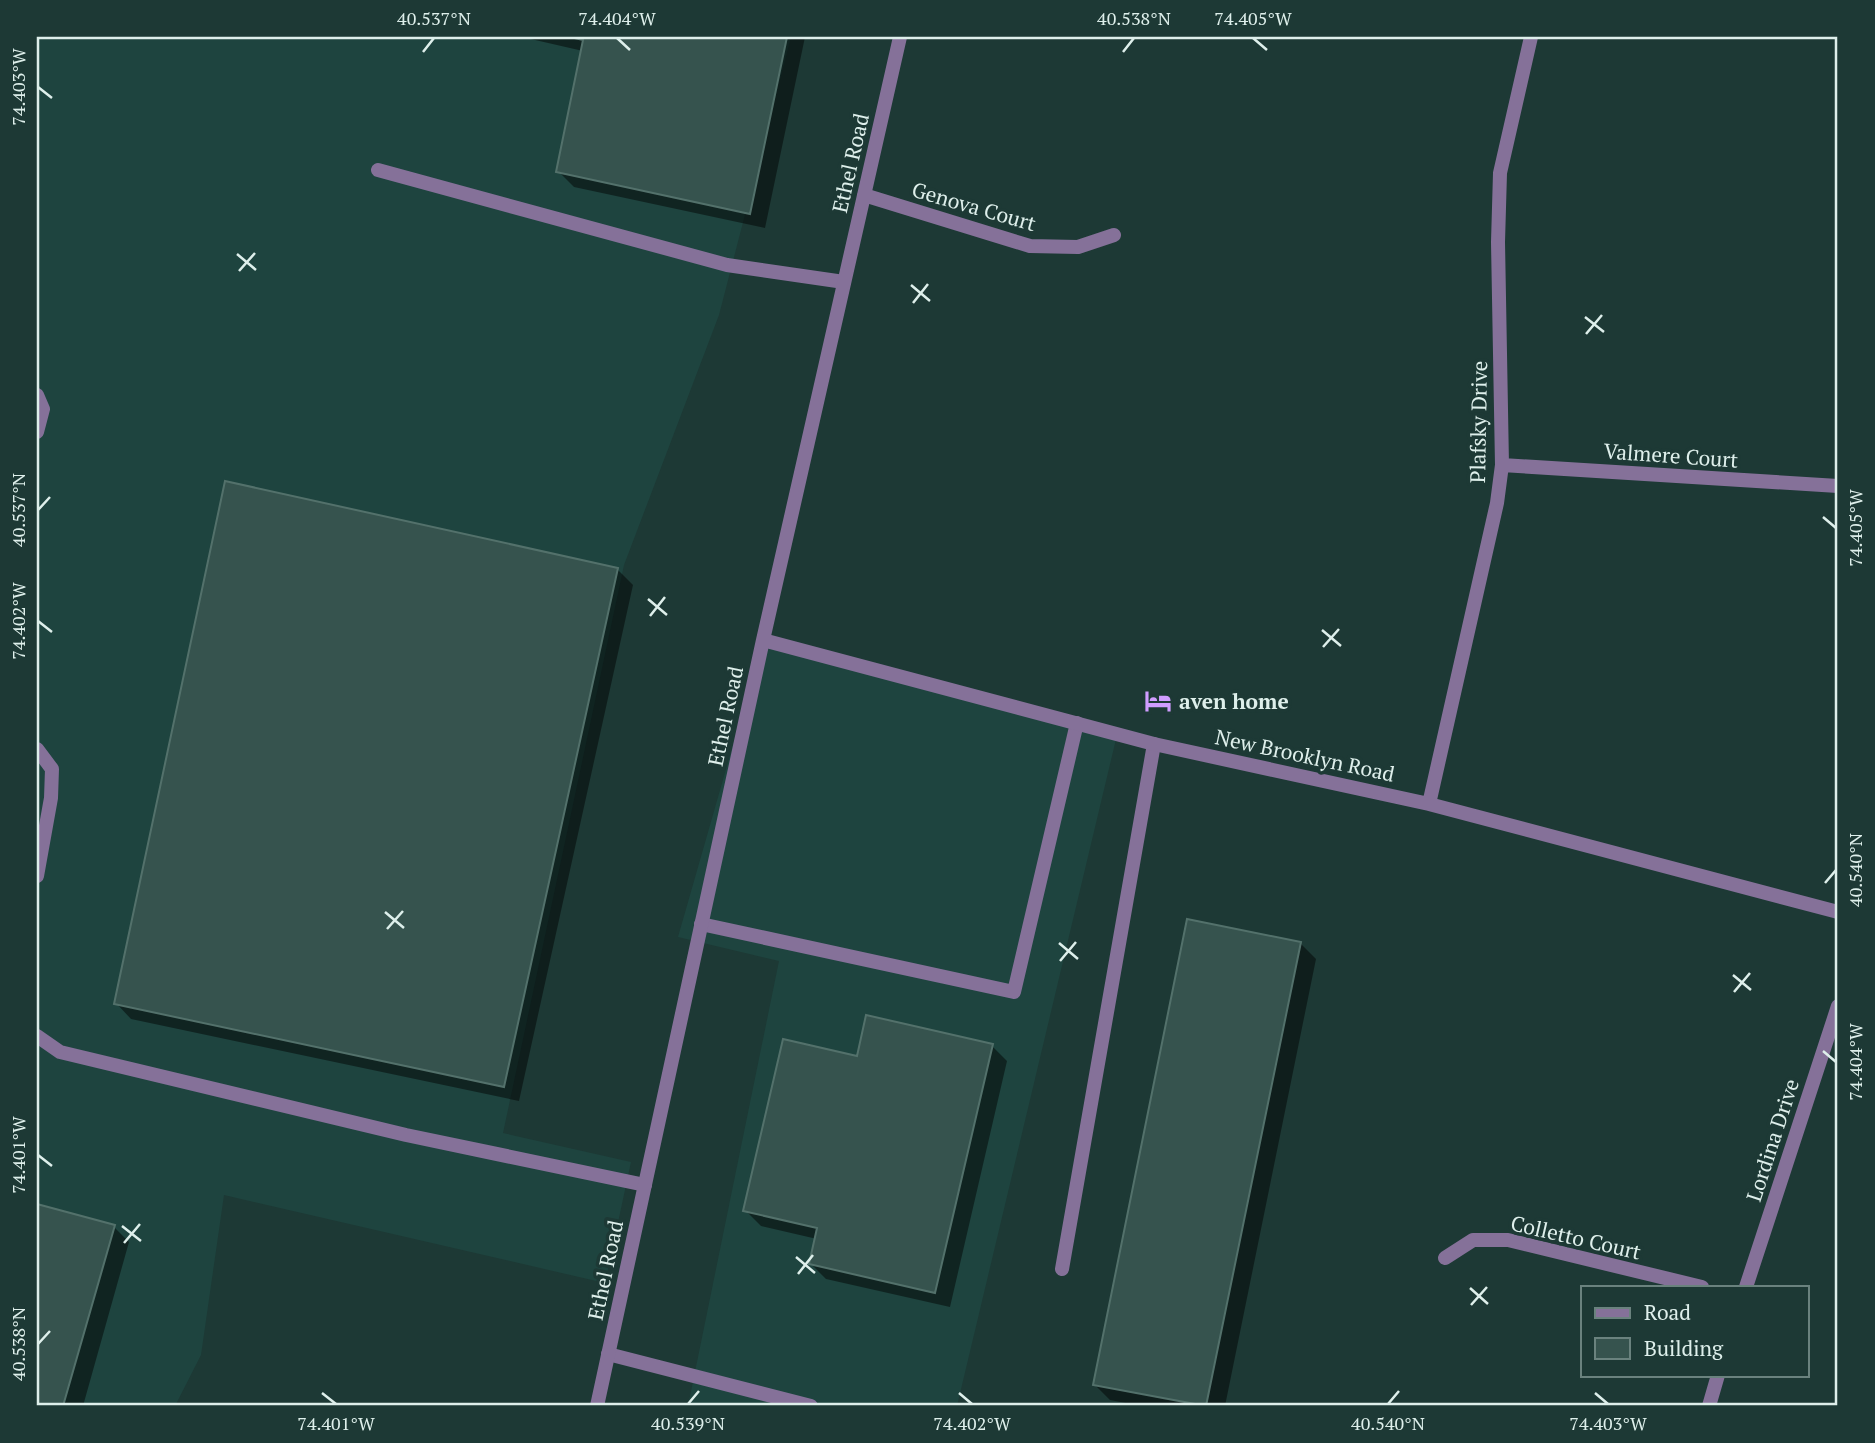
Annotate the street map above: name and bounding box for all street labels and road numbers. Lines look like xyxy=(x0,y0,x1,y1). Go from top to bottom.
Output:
street label: Ethel Road xyxy=(825,110,875,215)
street label: Genova Court xyxy=(909,175,1039,237)
street label: Plafsky Drive xyxy=(1463,361,1493,483)
street label: Valmere Court xyxy=(1603,436,1739,474)
street label: Ethel Road xyxy=(701,663,749,768)
street label: New Brooklyn Road xyxy=(1213,722,1398,788)
street label: Lordina Drive xyxy=(1739,1075,1805,1205)
street label: Colletto Court xyxy=(1508,1208,1644,1266)
street label: Ethel Road xyxy=(581,1217,629,1322)

